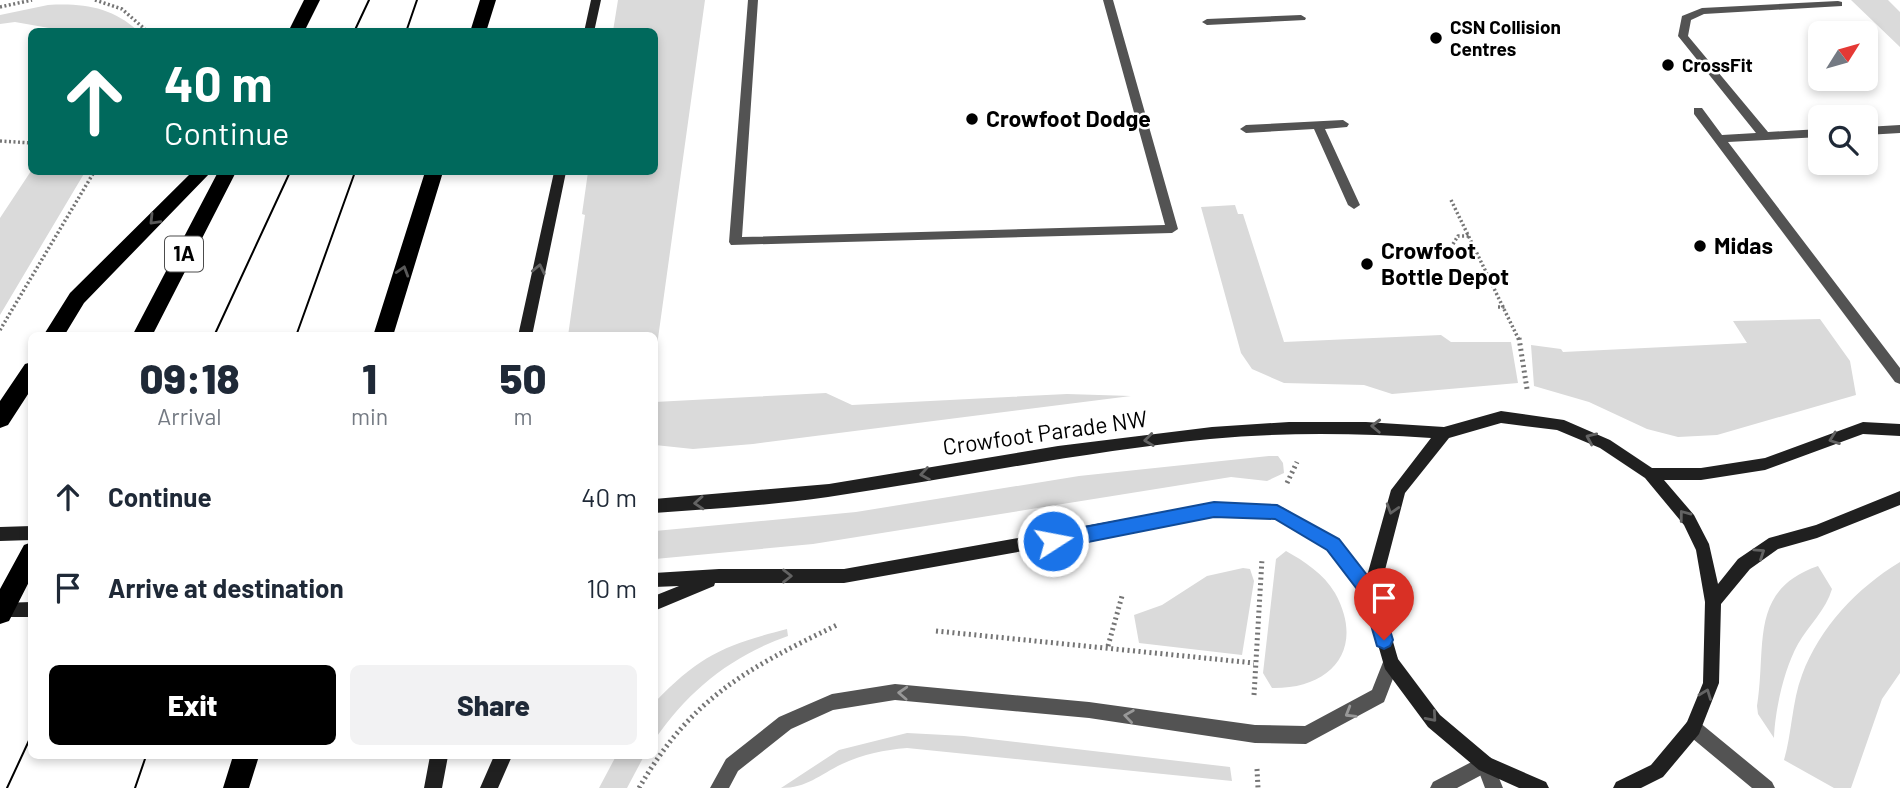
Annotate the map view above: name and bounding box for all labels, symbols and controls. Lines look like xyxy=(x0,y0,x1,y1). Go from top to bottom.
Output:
place label: CSN Collision Centres xyxy=(1450,15,1561,60)
north arrow xyxy=(1808,21,1878,91)
map controls xyxy=(1808,21,1878,175)
marker: CSN Collision Centres xyxy=(1428,30,1444,46)
text: 40 m xyxy=(164,53,272,112)
place label: CrossFit xyxy=(1682,53,1753,76)
icon: ahead xyxy=(49,56,140,147)
marker: CrossFit xyxy=(1660,57,1676,73)
place label: Crowfoot Dodge xyxy=(986,104,1151,132)
button: search xyxy=(1808,105,1878,175)
marker: Crowfoot Dodge xyxy=(964,111,980,127)
text: Continue xyxy=(164,113,289,151)
one-way arrow xyxy=(149,212,162,225)
place label: Midas xyxy=(1714,231,1773,259)
road number: 1A xyxy=(165,236,203,272)
place label: Crowfoot Bottle Depot xyxy=(1381,236,1509,290)
marker: Midas xyxy=(1692,238,1708,254)
marker: Crowfoot Bottle Depot xyxy=(1359,256,1375,272)
one-way arrow xyxy=(531,263,545,275)
one-way arrow xyxy=(395,265,410,277)
text: 09:18 xyxy=(139,352,239,402)
text: 1 xyxy=(362,352,377,402)
text: 50 xyxy=(500,352,547,402)
text: Arrival xyxy=(157,402,222,430)
text: min xyxy=(351,402,388,430)
text: m xyxy=(514,402,533,430)
street label: Crowfoot Parade NW xyxy=(941,404,1149,460)
one-way arrow xyxy=(1370,419,1381,434)
one-way arrow xyxy=(1828,431,1840,445)
one-way arrow xyxy=(1586,432,1598,446)
one-way arrow xyxy=(1144,433,1155,448)
one-way arrow xyxy=(919,466,930,481)
icon: ahead xyxy=(49,478,87,516)
text: Continue xyxy=(108,481,212,512)
text: 40 m xyxy=(581,481,637,512)
one-way arrow xyxy=(693,495,704,510)
one-way arrow xyxy=(1386,503,1401,515)
position arrow xyxy=(1016,504,1090,578)
one-way arrow xyxy=(1680,510,1692,523)
one-way arrow xyxy=(1752,549,1765,561)
one-way arrow xyxy=(782,568,793,584)
pin xyxy=(1354,568,1414,640)
icon: arrive xyxy=(49,569,87,607)
text: Arrive at destination xyxy=(108,572,344,603)
text: 10 m xyxy=(587,572,637,603)
icon: arrive xyxy=(1365,579,1403,617)
button: Exit xyxy=(49,665,336,745)
button: Share xyxy=(350,665,637,745)
one-way arrow xyxy=(897,686,908,701)
one-way arrow xyxy=(1698,688,1712,700)
one-way arrow xyxy=(1344,705,1357,718)
one-way arrow xyxy=(1123,708,1135,723)
one-way arrow xyxy=(1424,709,1436,722)

